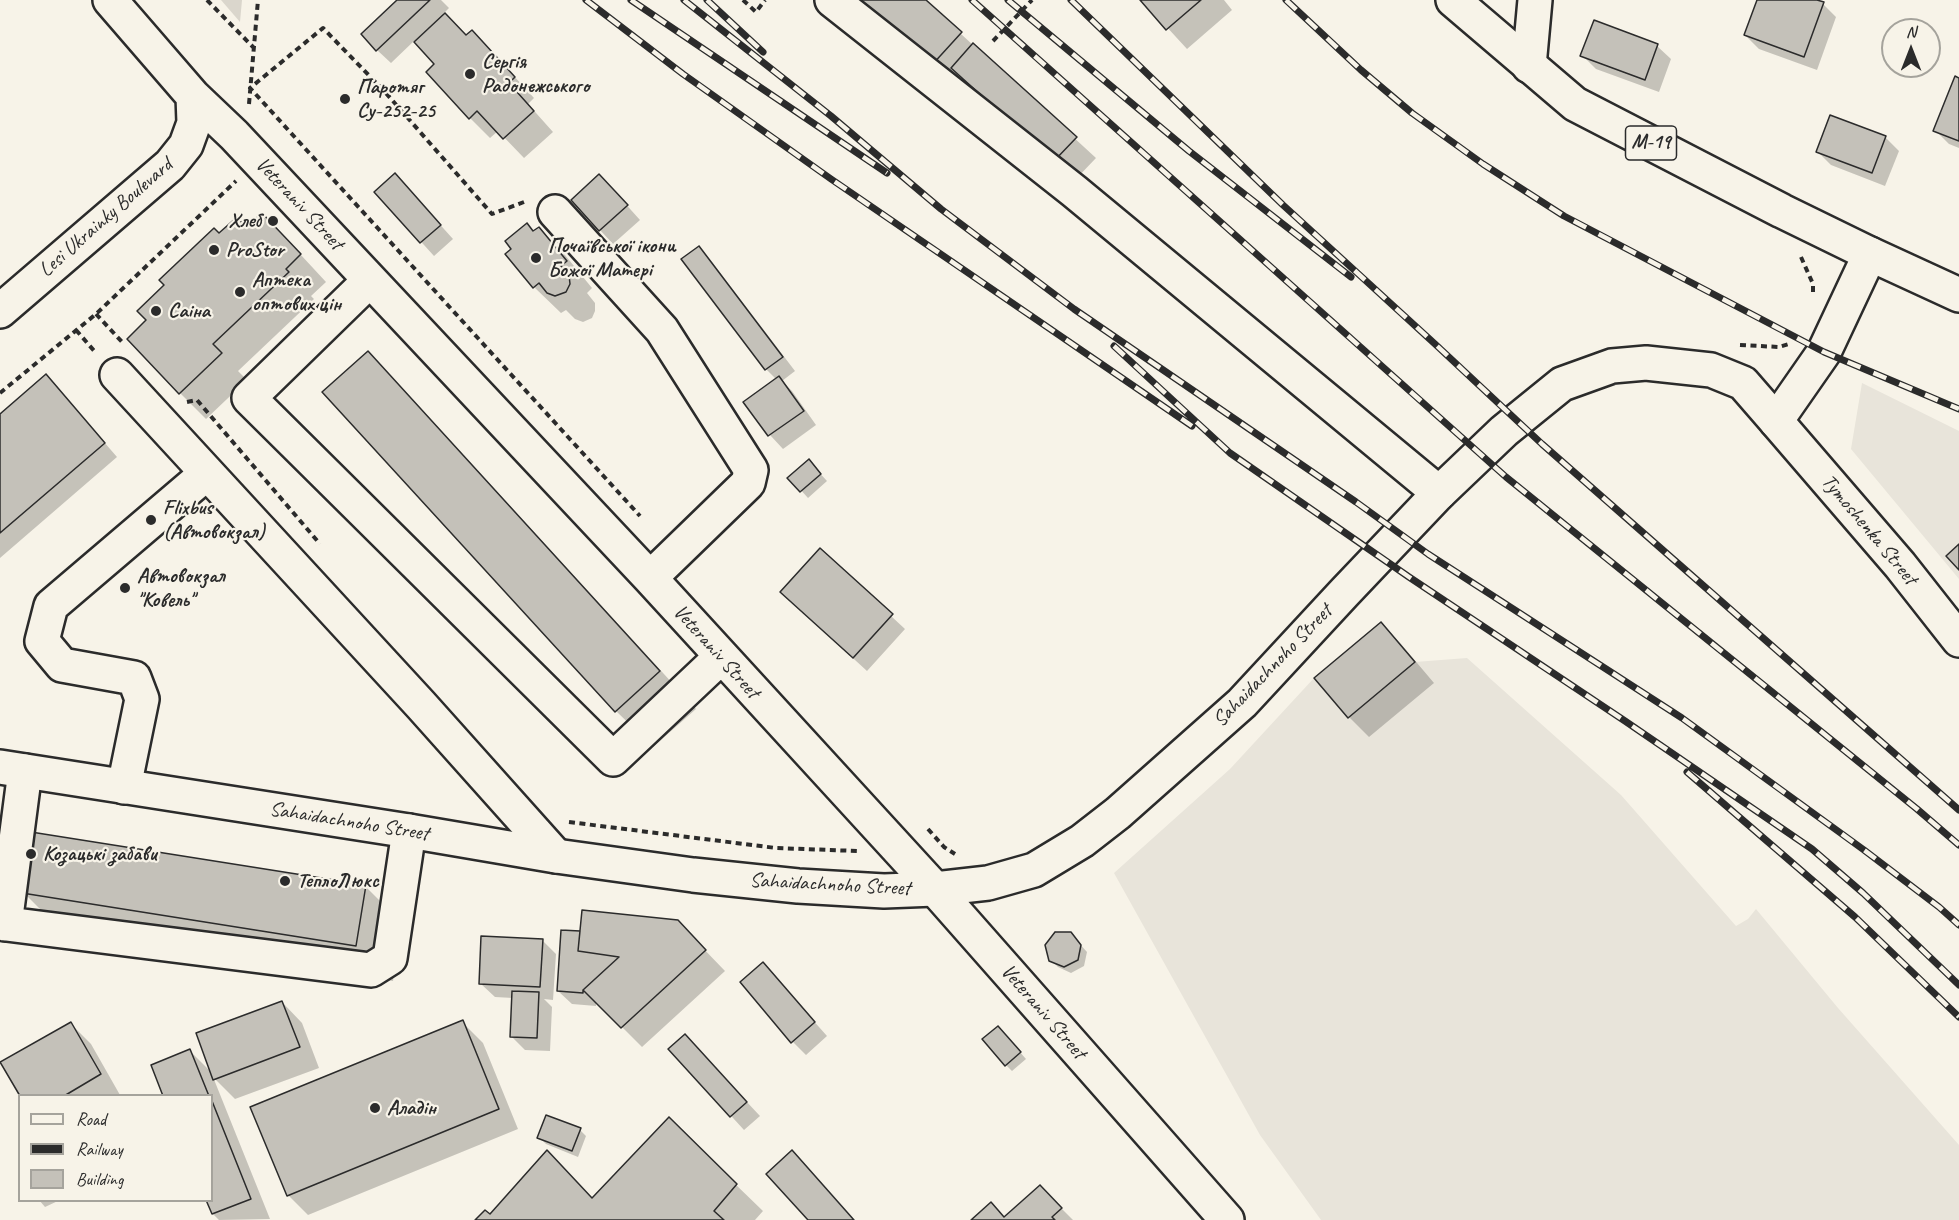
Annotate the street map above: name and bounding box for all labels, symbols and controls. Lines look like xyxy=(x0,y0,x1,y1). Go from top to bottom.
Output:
north arrow xyxy=(1881,18,1941,78)
text: N xyxy=(1906,22,1916,42)
place label: Сергія Радонежського xyxy=(482,49,589,99)
marker: Сергія Радонежського xyxy=(463,67,477,81)
place label: Паротяг Су-252-25 xyxy=(357,74,435,124)
marker: Паротяг Су-252-25 xyxy=(338,92,352,106)
road number: М-19 xyxy=(1626,126,1676,160)
street label: Veteraniv Street xyxy=(250,152,348,256)
street label: Lesi Ukrainky Boulevard xyxy=(34,153,178,283)
place label: Хлеб xyxy=(228,208,261,234)
marker: Хлеб xyxy=(266,214,280,228)
place label: Почаївської ікони Божої Матері xyxy=(548,233,676,283)
place label: ProStor xyxy=(226,237,283,263)
marker: ProStor xyxy=(207,243,221,257)
marker: Почаївської ікони Божої Матері xyxy=(529,251,543,265)
place label: Аптека оптових цін xyxy=(252,267,341,317)
marker: Аптека оптових цін xyxy=(233,285,247,299)
place label: Саіна xyxy=(168,298,210,324)
marker: Саіна xyxy=(149,304,163,318)
street label: Tymoshenka Street xyxy=(1816,470,1922,590)
place label: Flixbus (Автовокзал) xyxy=(163,495,265,545)
marker: Flixbus (Автовокзал) xyxy=(144,513,158,527)
place label: Автовокзал "Ковель" xyxy=(137,563,225,613)
marker: Автовокзал "Ковель" xyxy=(118,581,132,595)
street label: Sahaidachnoho Street xyxy=(1208,599,1338,733)
street label: Veteraniv Street xyxy=(667,600,765,704)
street label: Sahaidachnoho Street xyxy=(268,797,430,847)
place label: Козацькі забави xyxy=(43,841,157,867)
marker: Козацькі забави xyxy=(24,847,38,861)
place label: ТеплоЛюкс xyxy=(297,868,379,894)
street label: Sahaidachnoho Street xyxy=(749,868,911,902)
marker: ТеплоЛюкс xyxy=(278,874,292,888)
street label: Veteraniv Street xyxy=(995,959,1091,1065)
legend xyxy=(18,1094,213,1202)
place label: Аладін xyxy=(387,1095,436,1121)
marker: Аладін xyxy=(368,1101,382,1115)
text: Road xyxy=(76,1108,106,1130)
text: Railway xyxy=(76,1138,123,1160)
text: Building xyxy=(76,1168,123,1190)

